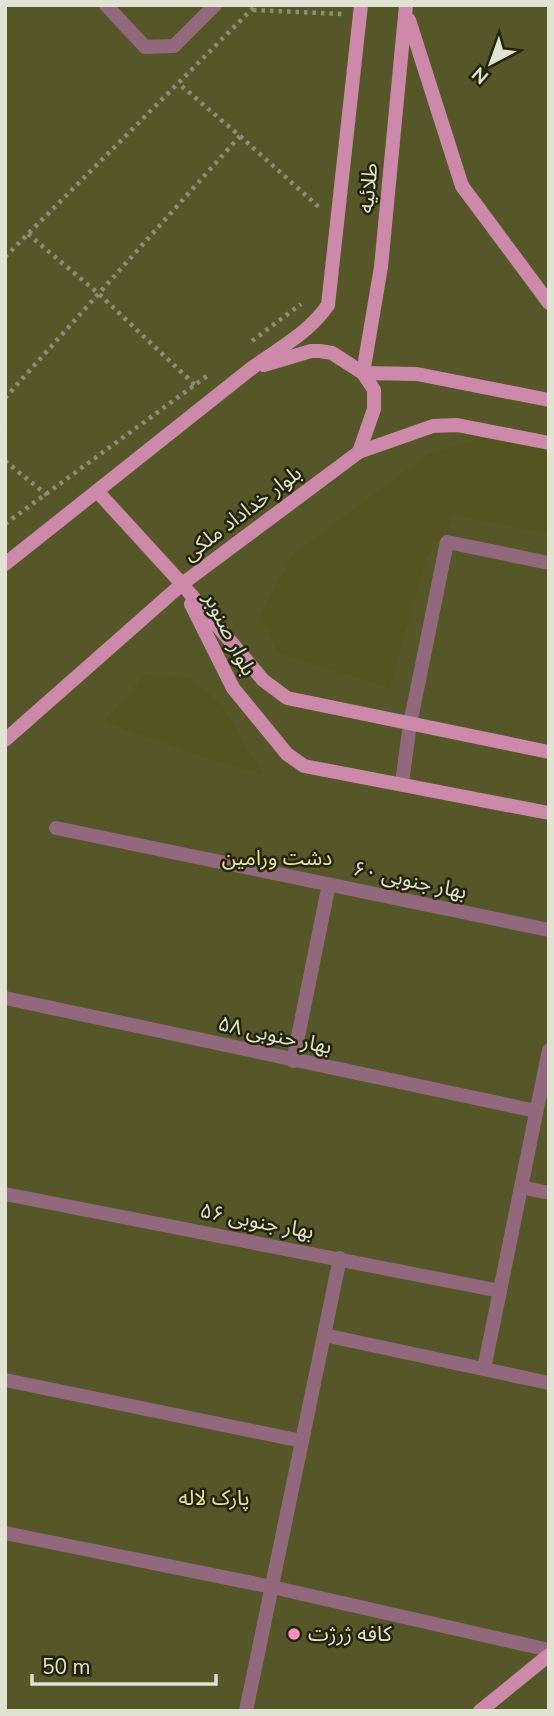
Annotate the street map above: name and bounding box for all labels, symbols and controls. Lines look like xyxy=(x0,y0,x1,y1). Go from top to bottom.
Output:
north arrow xyxy=(456,28,526,98)
text: N xyxy=(467,61,494,90)
street label: طلائیه xyxy=(351,161,385,215)
street label: بلوار خداداد ملکی xyxy=(177,459,307,567)
street label: بلوار صنوبر xyxy=(197,587,263,680)
park label: دشت ورامین xyxy=(222,844,332,872)
street label: بهار جنوبی ۶۰ xyxy=(351,854,469,906)
street label: بهار حنوبی ۵۸ xyxy=(216,1009,334,1061)
street label: بهار جنوبی ۵۶ xyxy=(198,1196,316,1246)
park label: پارک لاله xyxy=(179,1484,249,1512)
place label: کافه ژرژت xyxy=(308,1620,392,1648)
marker: کافه ژرژت xyxy=(286,1626,302,1642)
scale bar xyxy=(32,1642,215,1686)
text: 50 m xyxy=(42,1653,91,1681)

